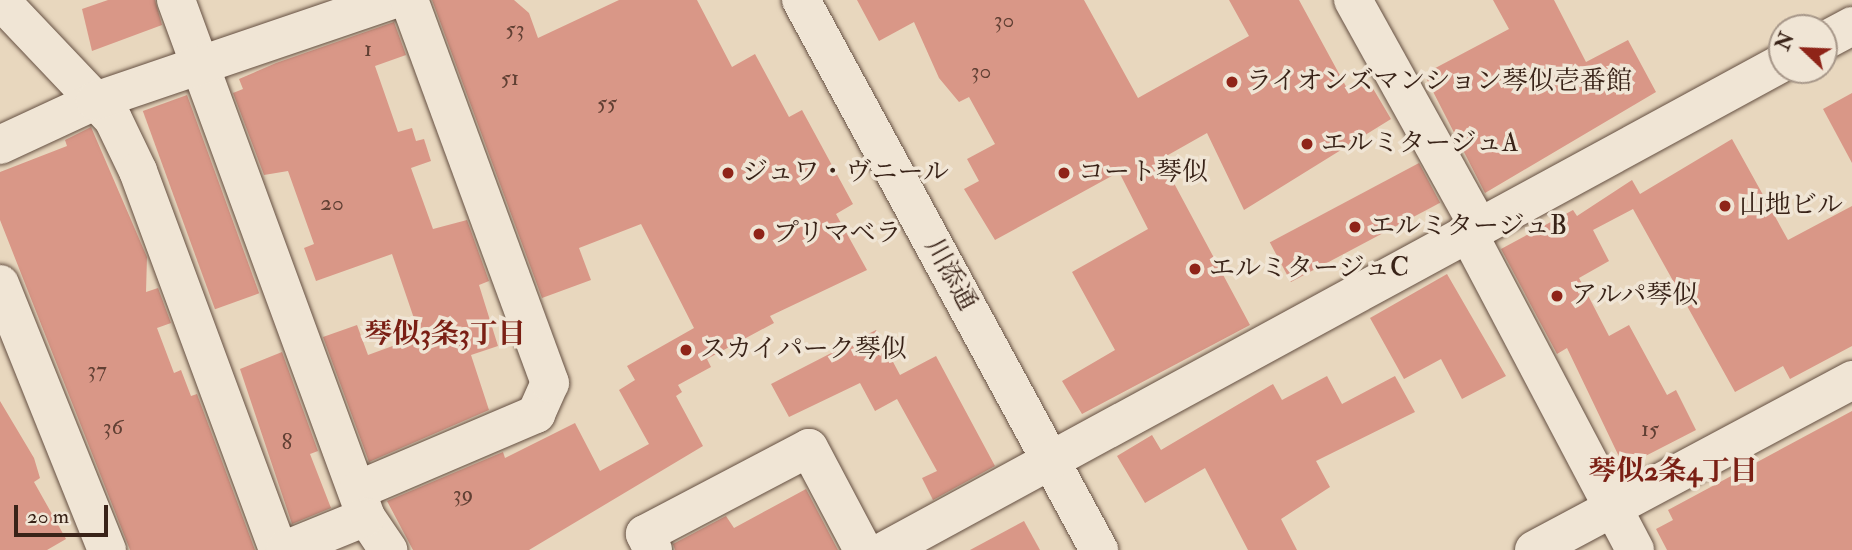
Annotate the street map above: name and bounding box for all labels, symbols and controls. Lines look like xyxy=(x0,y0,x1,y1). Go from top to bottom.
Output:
house number: 30 xyxy=(994,6,1014,34)
north arrow xyxy=(1768,14,1838,84)
house number: 53 xyxy=(506,15,524,43)
text: N xyxy=(1771,29,1800,54)
house number: 1 xyxy=(364,35,372,63)
house number: 30 xyxy=(971,57,991,85)
house number: 51 xyxy=(501,64,519,92)
place label: ライオンズマンション琴似壱番館 xyxy=(1246,66,1636,98)
marker: ライオンズマンション琴似壱番館 xyxy=(1224,74,1240,90)
house number: 55 xyxy=(597,89,617,117)
place label: エルミタージュA xyxy=(1321,128,1520,160)
marker: エルミタージュA xyxy=(1299,136,1315,152)
place label: ジュワ・ヴニール xyxy=(742,157,950,189)
place label: コート琴似 xyxy=(1078,157,1208,189)
marker: ジュワ・ヴニール xyxy=(720,165,736,181)
marker: コート琴似 xyxy=(1056,165,1072,181)
house number: 20 xyxy=(320,189,344,217)
place label: 山地ビル xyxy=(1739,190,1843,222)
marker: 山地ビル xyxy=(1717,198,1733,214)
place label: エルミタージュB xyxy=(1369,211,1568,243)
place label: プリマベラ xyxy=(773,218,903,250)
marker: エルミタージュB xyxy=(1347,219,1363,235)
marker: プリマベラ xyxy=(751,226,767,242)
street label: 川添通 xyxy=(917,233,983,317)
place label: エルミタージュC xyxy=(1209,253,1410,285)
marker: エルミタージュC xyxy=(1187,261,1203,277)
place label: アルパ琴似 xyxy=(1571,280,1701,312)
marker: アルパ琴似 xyxy=(1549,288,1565,304)
district label: 琴似3条3丁目 xyxy=(364,318,526,352)
place label: スカイパーク琴似 xyxy=(700,334,908,366)
marker: スカイパーク琴似 xyxy=(678,342,694,358)
house number: 37 xyxy=(87,356,107,384)
house number: 36 xyxy=(103,413,123,441)
house number: 15 xyxy=(1641,415,1659,443)
house number: 8 xyxy=(282,428,292,456)
district label: 琴似2条4丁目 xyxy=(1588,455,1758,489)
house number: 39 xyxy=(453,480,473,508)
scale bar xyxy=(18,490,112,534)
text: 20 m xyxy=(27,503,69,530)

